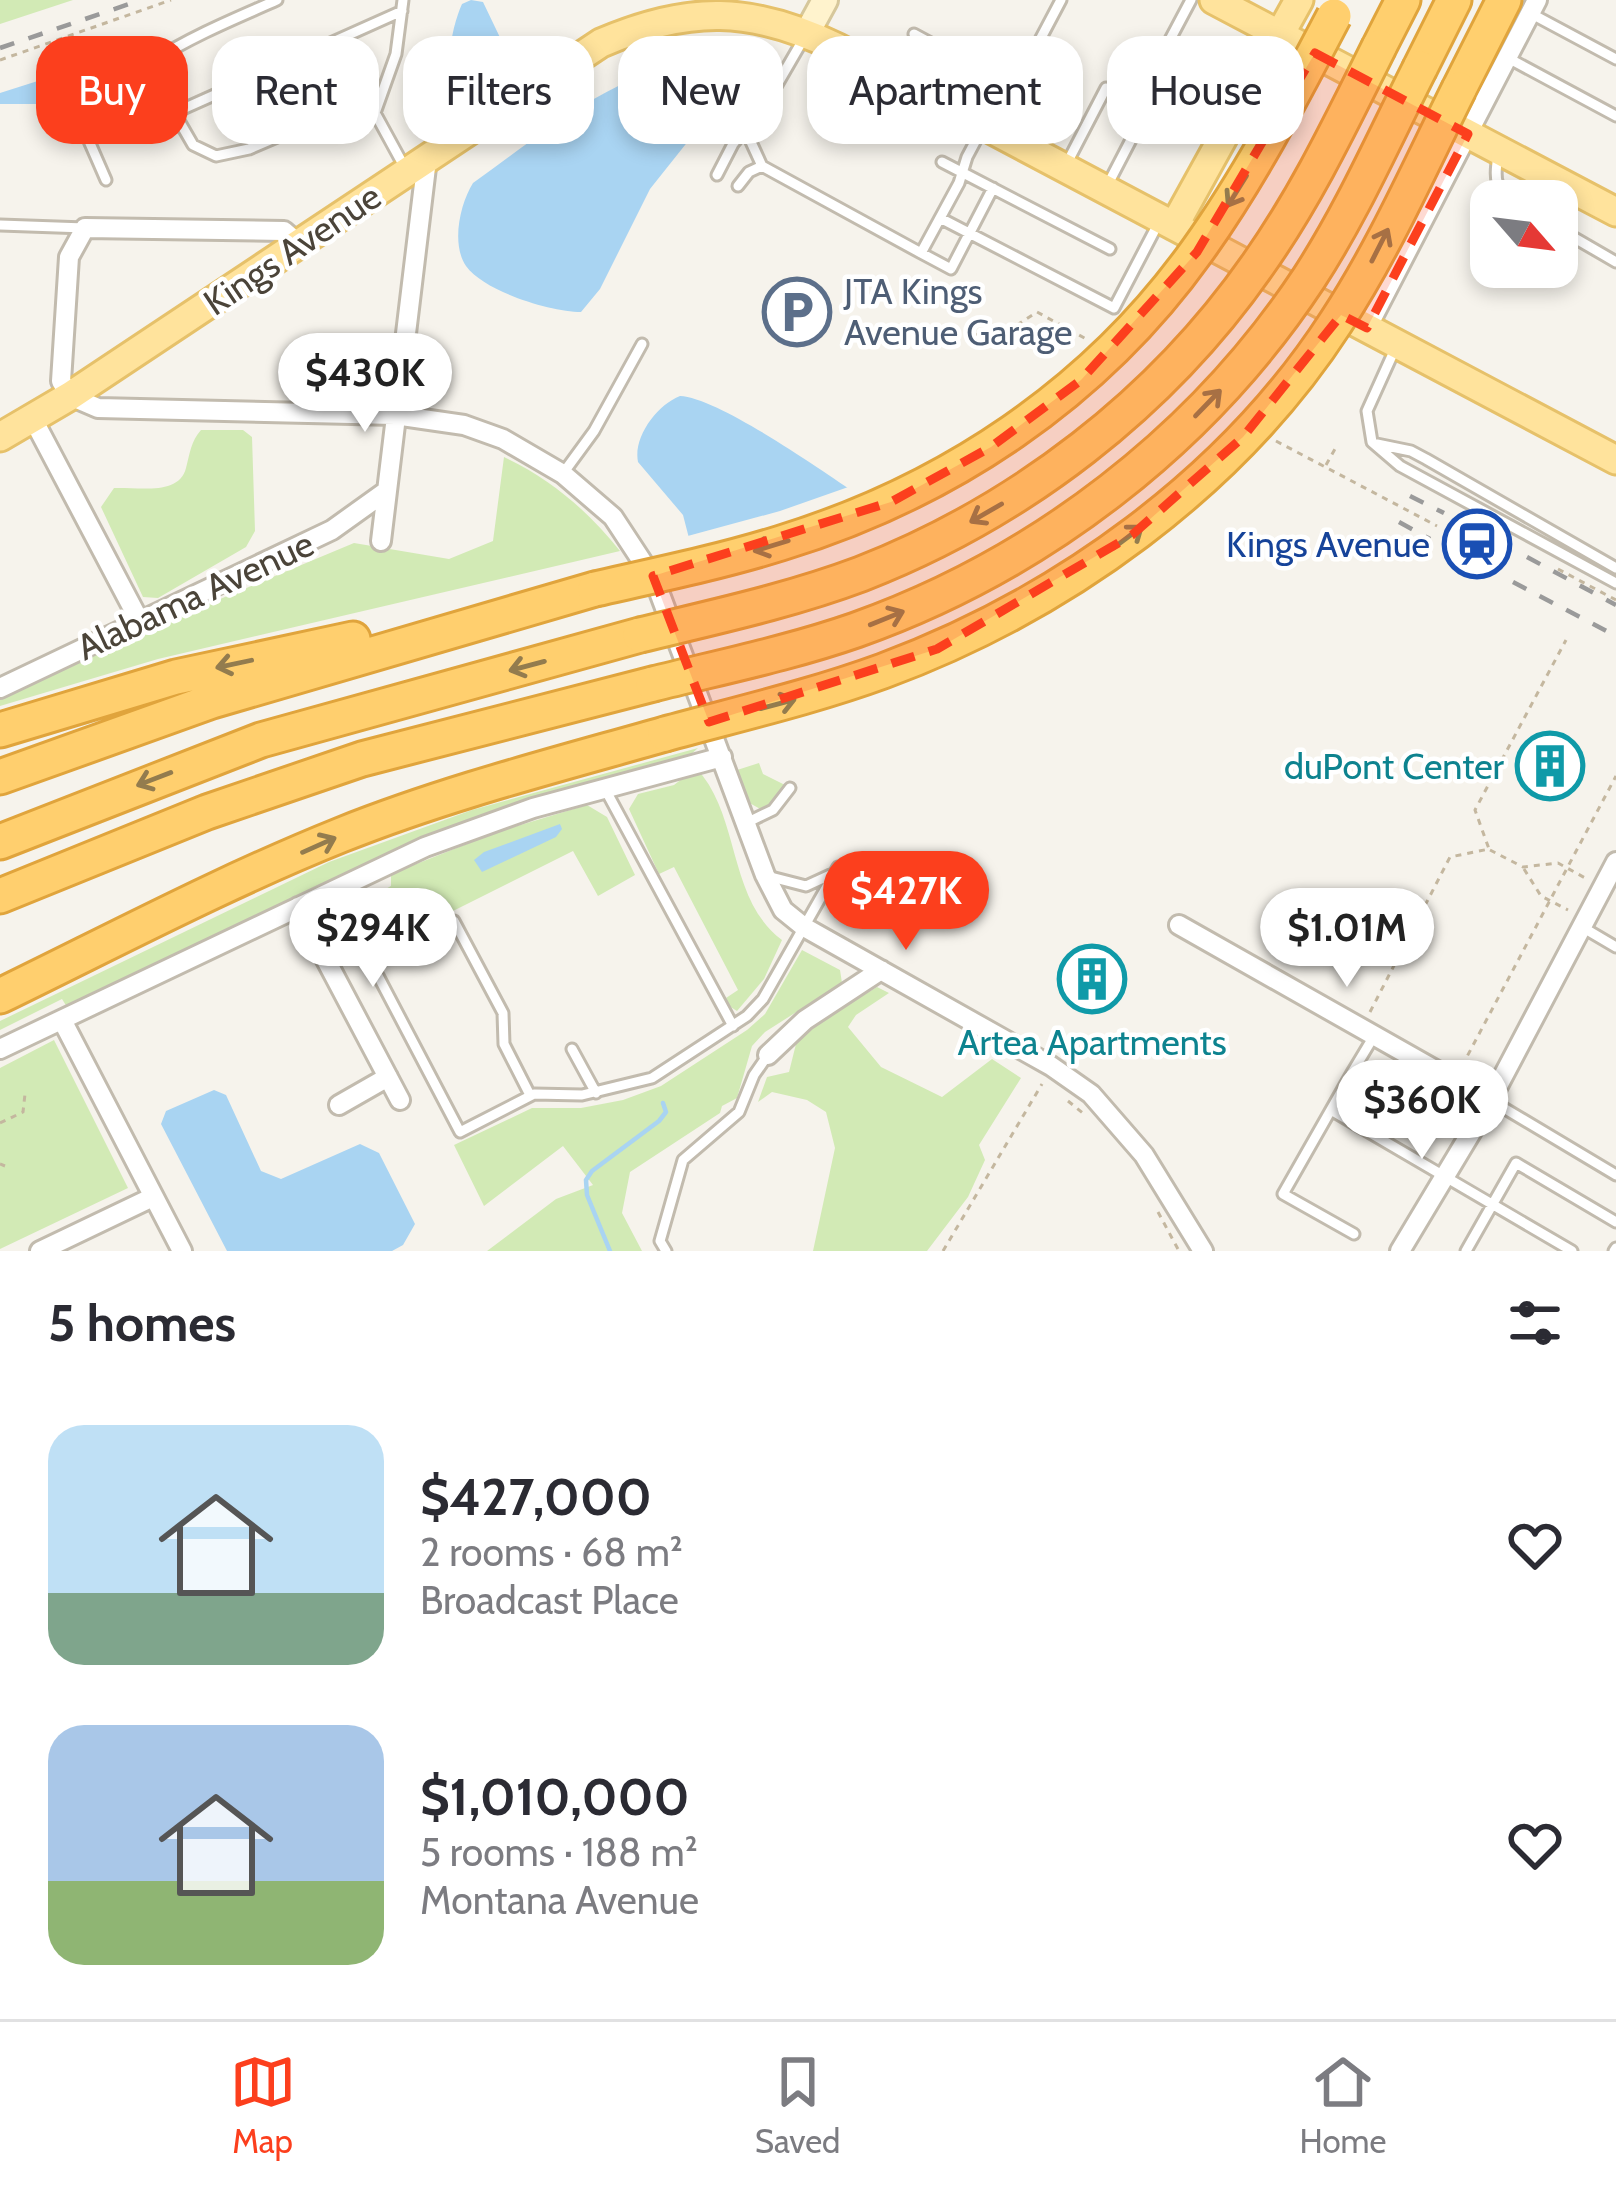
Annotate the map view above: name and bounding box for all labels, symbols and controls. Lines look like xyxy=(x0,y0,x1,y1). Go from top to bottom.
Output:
chip: Buy xyxy=(36,36,188,144)
chip: Rent xyxy=(212,36,379,144)
chip: Filters xyxy=(403,36,594,144)
chip: New xyxy=(618,36,783,144)
chip: Apartment xyxy=(807,36,1083,144)
chip: House xyxy=(1107,36,1304,144)
street label: Kings Avenue xyxy=(195,174,389,324)
one-way arrow xyxy=(1225,174,1249,208)
north arrow xyxy=(1470,180,1578,288)
map controls xyxy=(1470,180,1578,288)
one-way arrow xyxy=(1369,228,1392,263)
place label: JTA Kings Avenue Garage xyxy=(843,269,1073,354)
parking icon: JTA Kings Avenue Garage xyxy=(762,277,832,347)
pin: $430K xyxy=(281,333,449,435)
text: $430K xyxy=(305,348,425,396)
one-way arrow xyxy=(1194,389,1222,418)
one-way arrow xyxy=(969,502,1004,526)
station icon: Kings Avenue xyxy=(1442,509,1512,579)
street label: Alabama Avenue xyxy=(70,521,320,669)
place label: Kings Avenue xyxy=(1226,522,1430,566)
one-way arrow xyxy=(1111,525,1144,551)
one-way arrow xyxy=(753,536,791,558)
one-way arrow xyxy=(867,606,904,627)
one-way arrow xyxy=(216,654,255,676)
one-way arrow xyxy=(509,656,547,678)
one-way arrow xyxy=(758,691,796,713)
building icon: duPont Center xyxy=(1515,731,1585,801)
place label: duPont Center xyxy=(1284,744,1505,788)
one-way arrow xyxy=(137,770,174,792)
one-way arrow xyxy=(300,832,336,854)
pin: $427K xyxy=(822,851,990,953)
text: $427K xyxy=(850,866,962,914)
pin: $294K xyxy=(289,888,457,990)
pin: $1.01M xyxy=(1249,888,1445,990)
text: $294K xyxy=(316,903,430,951)
text: $1.01M xyxy=(1287,903,1407,951)
building icon: Artea Apartments xyxy=(1057,944,1127,1014)
place label: Artea Apartments xyxy=(957,1020,1227,1064)
pin: $360K xyxy=(1338,1060,1506,1162)
text: $360K xyxy=(1363,1075,1481,1123)
icon: filters xyxy=(1502,1290,1568,1356)
text: 5 homes xyxy=(48,1292,236,1354)
text: $427,000 xyxy=(420,1466,652,1528)
icon: home xyxy=(144,1473,288,1617)
icon: heart xyxy=(1502,1512,1568,1578)
text: 2 rooms · 68 m² xyxy=(420,1528,683,1576)
text: Broadcast Place xyxy=(420,1576,679,1624)
text: $1,010,000 xyxy=(420,1766,689,1828)
icon: home xyxy=(144,1773,288,1917)
icon: heart xyxy=(1502,1812,1568,1878)
text: 5 rooms · 188 m² xyxy=(420,1828,698,1876)
text: Montana Avenue xyxy=(420,1876,699,1924)
tab: Map xyxy=(230,2049,296,2161)
tab: Saved xyxy=(755,2049,840,2161)
tab: Home xyxy=(1300,2049,1386,2161)

